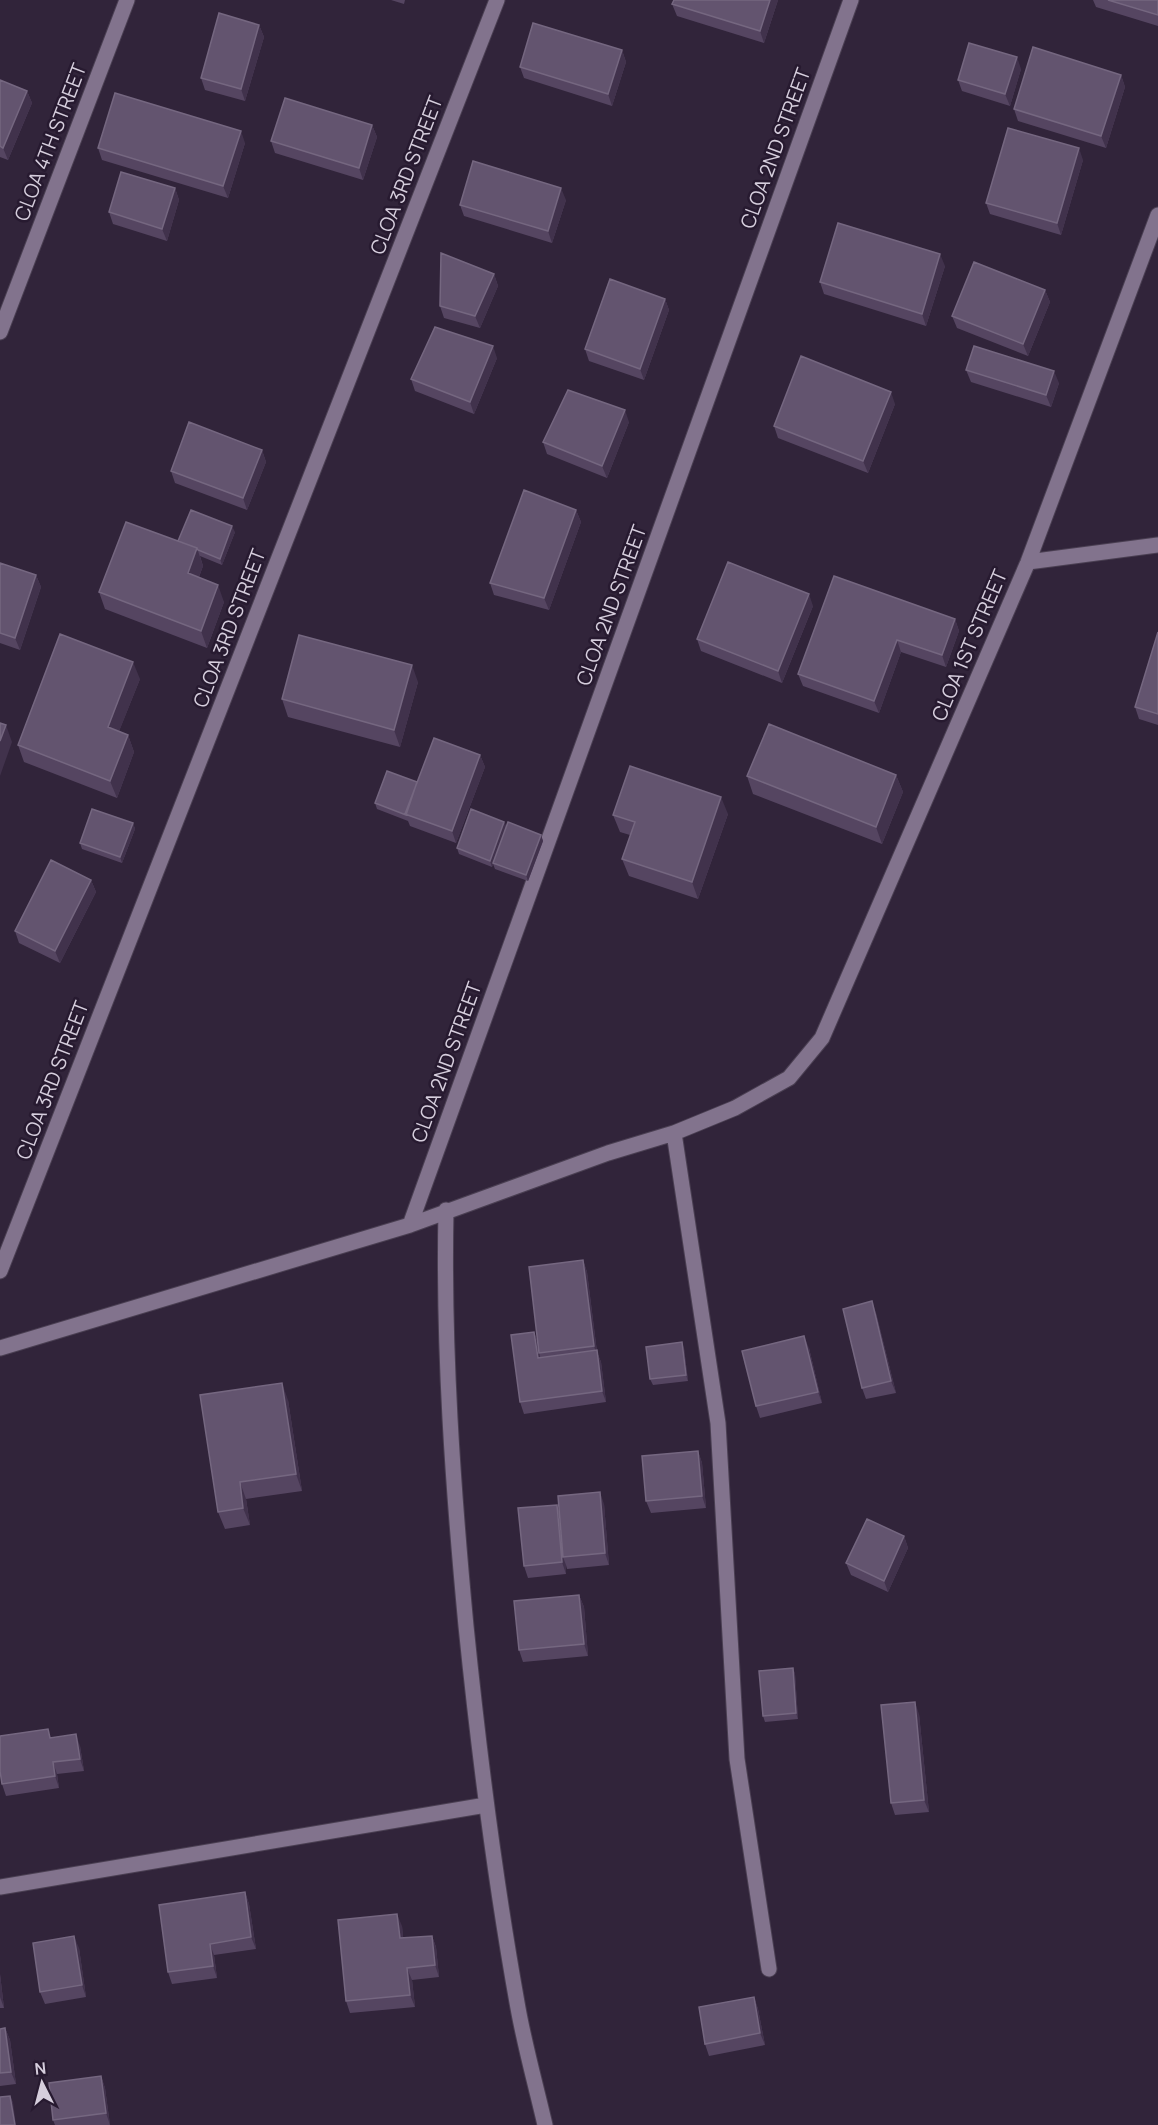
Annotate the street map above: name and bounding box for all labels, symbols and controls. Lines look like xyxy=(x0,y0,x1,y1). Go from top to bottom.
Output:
street label: CLOA 4TH STREET xyxy=(8,59,92,225)
street label: CLOA 2ND STREET xyxy=(733,64,817,232)
street label: CLOA 3RD STREET xyxy=(363,92,449,258)
street label: CLOA 2ND STREET xyxy=(569,521,653,689)
street label: CLOA 3RD STREET xyxy=(186,545,272,711)
street label: CLOA 1ST STREET xyxy=(925,565,1013,725)
street label: CLOA 2ND STREET xyxy=(404,978,488,1146)
street label: CLOA 3RD STREET xyxy=(9,997,95,1163)
north arrow xyxy=(12,2053,72,2113)
text: N xyxy=(34,2057,47,2080)

